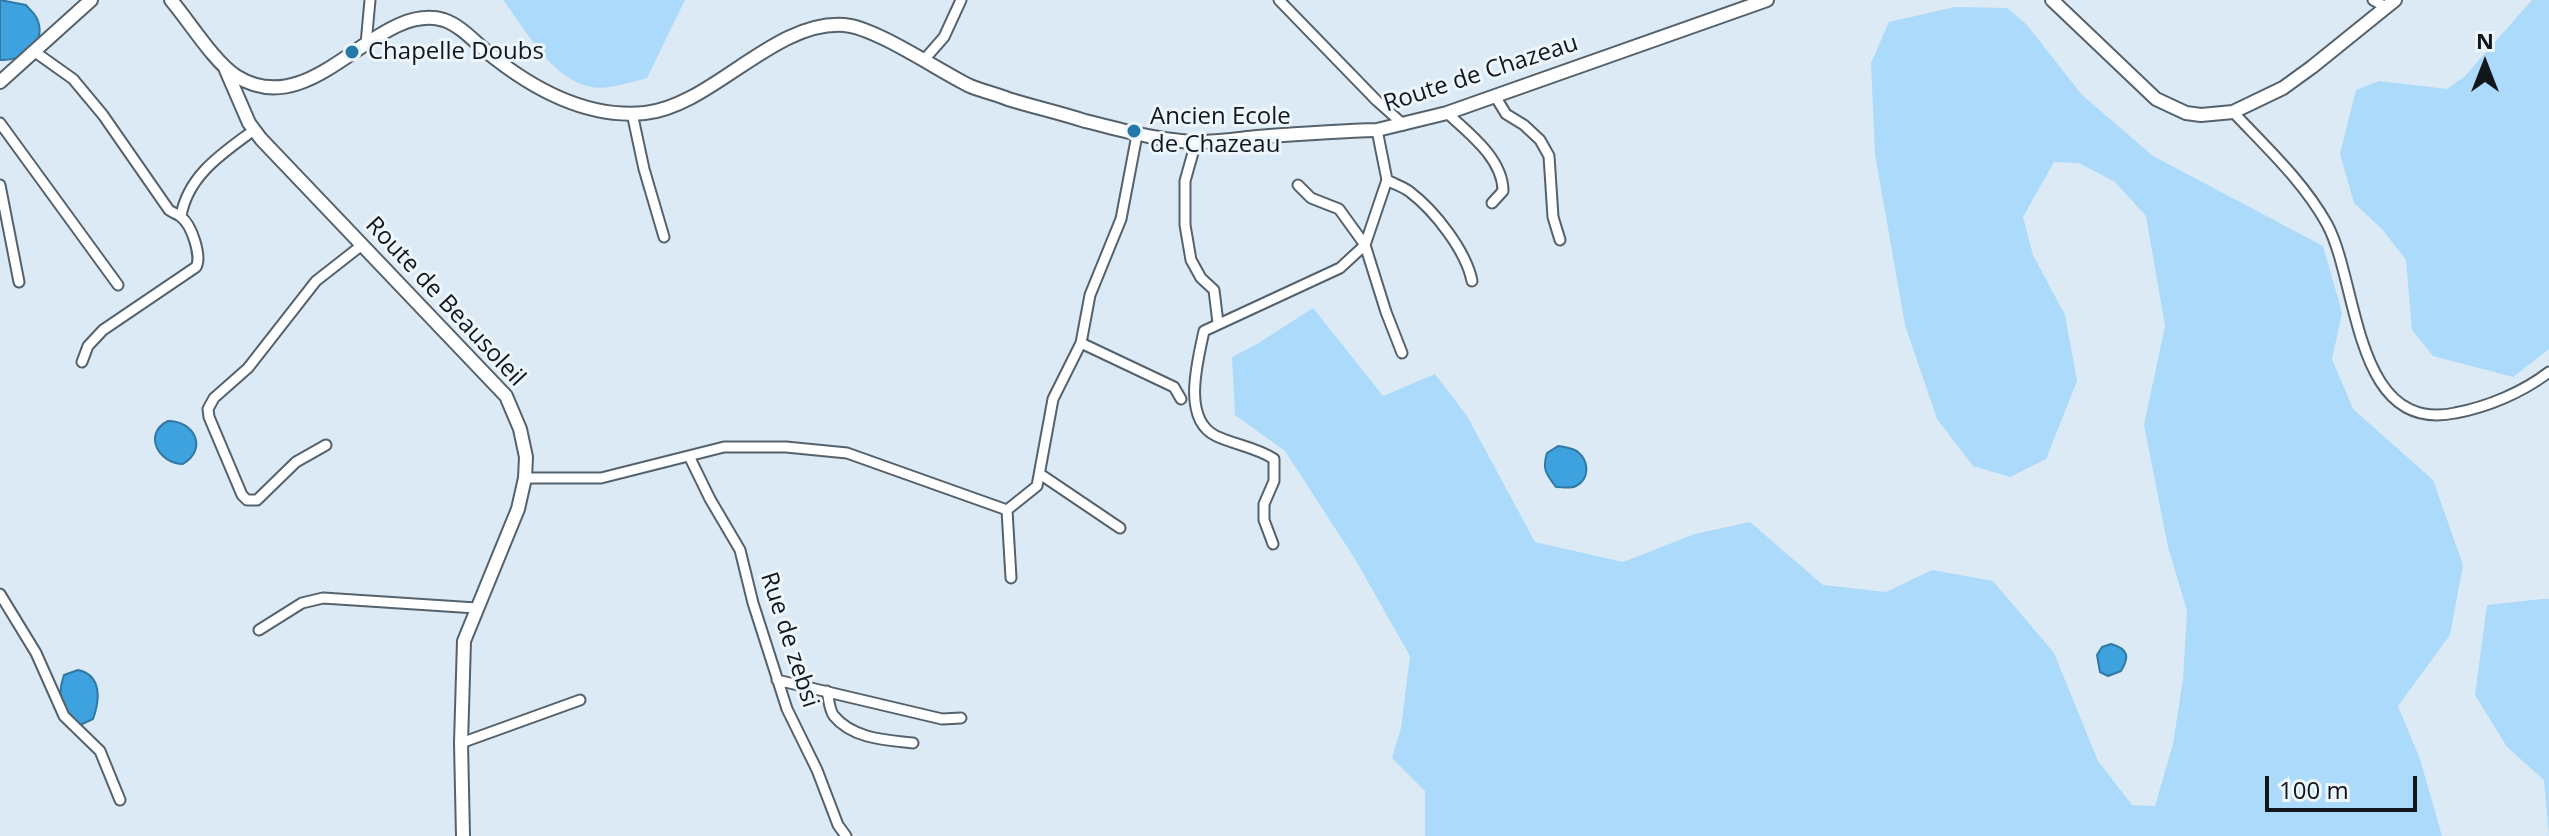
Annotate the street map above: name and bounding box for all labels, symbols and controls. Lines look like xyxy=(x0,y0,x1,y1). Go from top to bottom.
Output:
north arrow xyxy=(2445,24,2525,104)
text: N xyxy=(2476,25,2494,55)
street label: Route de Chazeau xyxy=(1380,29,1582,119)
place label: Chapelle Doubs xyxy=(368,38,544,66)
marker: Chapelle Doubs xyxy=(343,43,361,61)
place label: Ancien Ecole de Chazeau xyxy=(1150,103,1291,159)
marker: Ancien Ecole de Chazeau xyxy=(1125,122,1143,140)
street label: Route de Beausoleil xyxy=(359,211,531,393)
street label: Rue de zebsi xyxy=(754,569,824,711)
scale bar xyxy=(2269,760,2421,810)
text: 100 m xyxy=(2279,773,2349,806)

